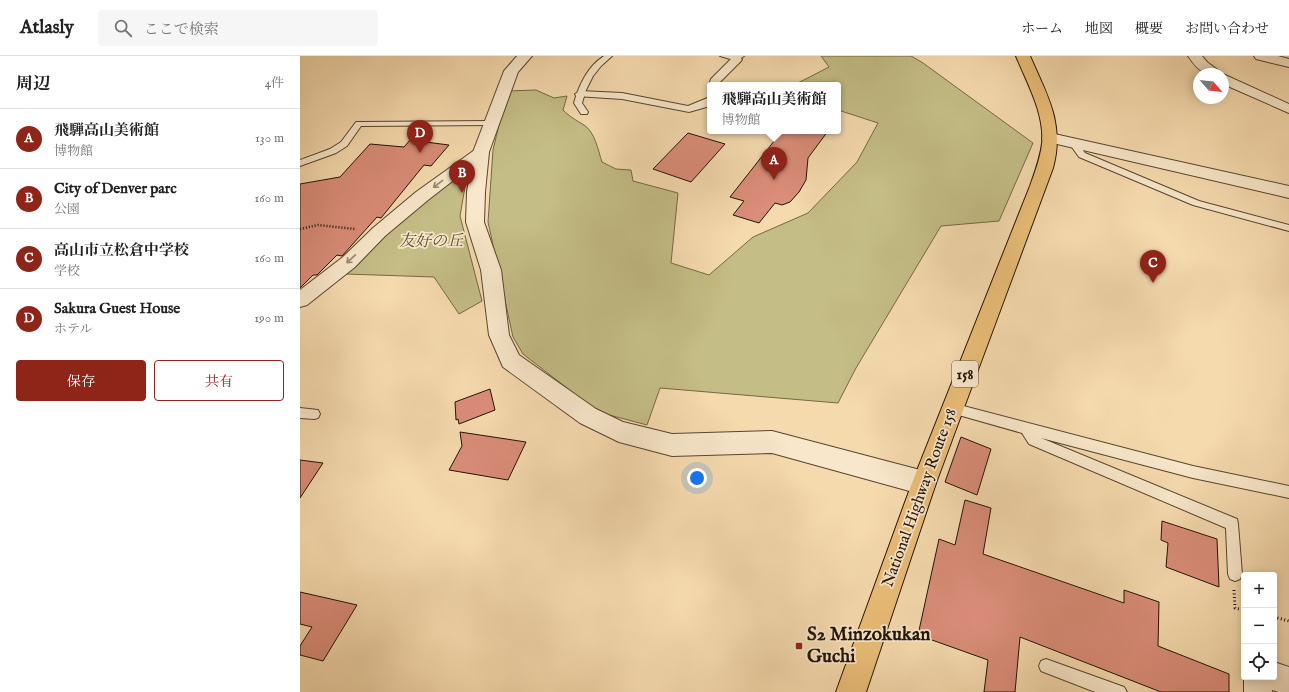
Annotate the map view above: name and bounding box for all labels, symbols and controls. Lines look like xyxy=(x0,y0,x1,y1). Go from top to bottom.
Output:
search box xyxy=(98,10,378,46)
text: Atlasly xyxy=(20,16,74,40)
icon: search xyxy=(112,17,134,39)
text: ここで検索 xyxy=(144,20,219,39)
text: ホーム xyxy=(1021,20,1063,38)
text: 地図 xyxy=(1085,20,1113,38)
text: 概要 xyxy=(1135,20,1163,38)
text: お問い合わせ xyxy=(1185,20,1269,38)
north arrow xyxy=(1193,68,1229,104)
text: 周辺 xyxy=(16,74,50,95)
text: 4件 xyxy=(265,75,284,92)
popup xyxy=(707,82,841,134)
text: 飛騨高山美術館 xyxy=(721,90,827,109)
text: 博物館 xyxy=(721,112,761,129)
pin: D xyxy=(407,120,433,153)
text: 飛騨高山美術館 xyxy=(54,121,159,140)
text: A xyxy=(25,130,33,147)
text: 130 m xyxy=(255,130,284,147)
text: 博物館 xyxy=(54,143,93,160)
pin: A xyxy=(761,147,787,180)
pin: B xyxy=(449,160,475,193)
text: City of Denver parc xyxy=(54,179,177,198)
one-way arrow xyxy=(433,180,444,188)
text: B xyxy=(25,190,33,207)
text: 160 m xyxy=(254,190,284,207)
text: 公園 xyxy=(54,201,80,218)
park label: 友好の丘 xyxy=(399,232,464,252)
text: 高山市立松倉中学校 xyxy=(54,241,189,260)
text: C xyxy=(24,250,34,267)
text: 160 m xyxy=(254,250,284,267)
pin: C xyxy=(1140,250,1166,283)
one-way arrow xyxy=(346,255,357,264)
text: 学校 xyxy=(54,263,80,280)
text: Sakura Guest House xyxy=(54,299,180,318)
text: D xyxy=(24,310,34,327)
text: 190 m xyxy=(254,310,284,327)
text: ホテル xyxy=(54,321,92,338)
button: 保存 xyxy=(16,360,146,401)
button: 共有 xyxy=(154,360,284,401)
road number: 158 xyxy=(952,361,978,387)
street label: National Highway Route 158 xyxy=(878,406,962,590)
your location xyxy=(687,468,707,488)
map controls xyxy=(1241,572,1277,680)
button: + xyxy=(1241,572,1277,608)
button: − xyxy=(1241,608,1277,644)
place label: S2 Minzokukan Guchi xyxy=(807,623,930,669)
marker: S2 Minzokukan Guchi xyxy=(794,641,804,651)
button: locate xyxy=(1241,644,1277,680)

